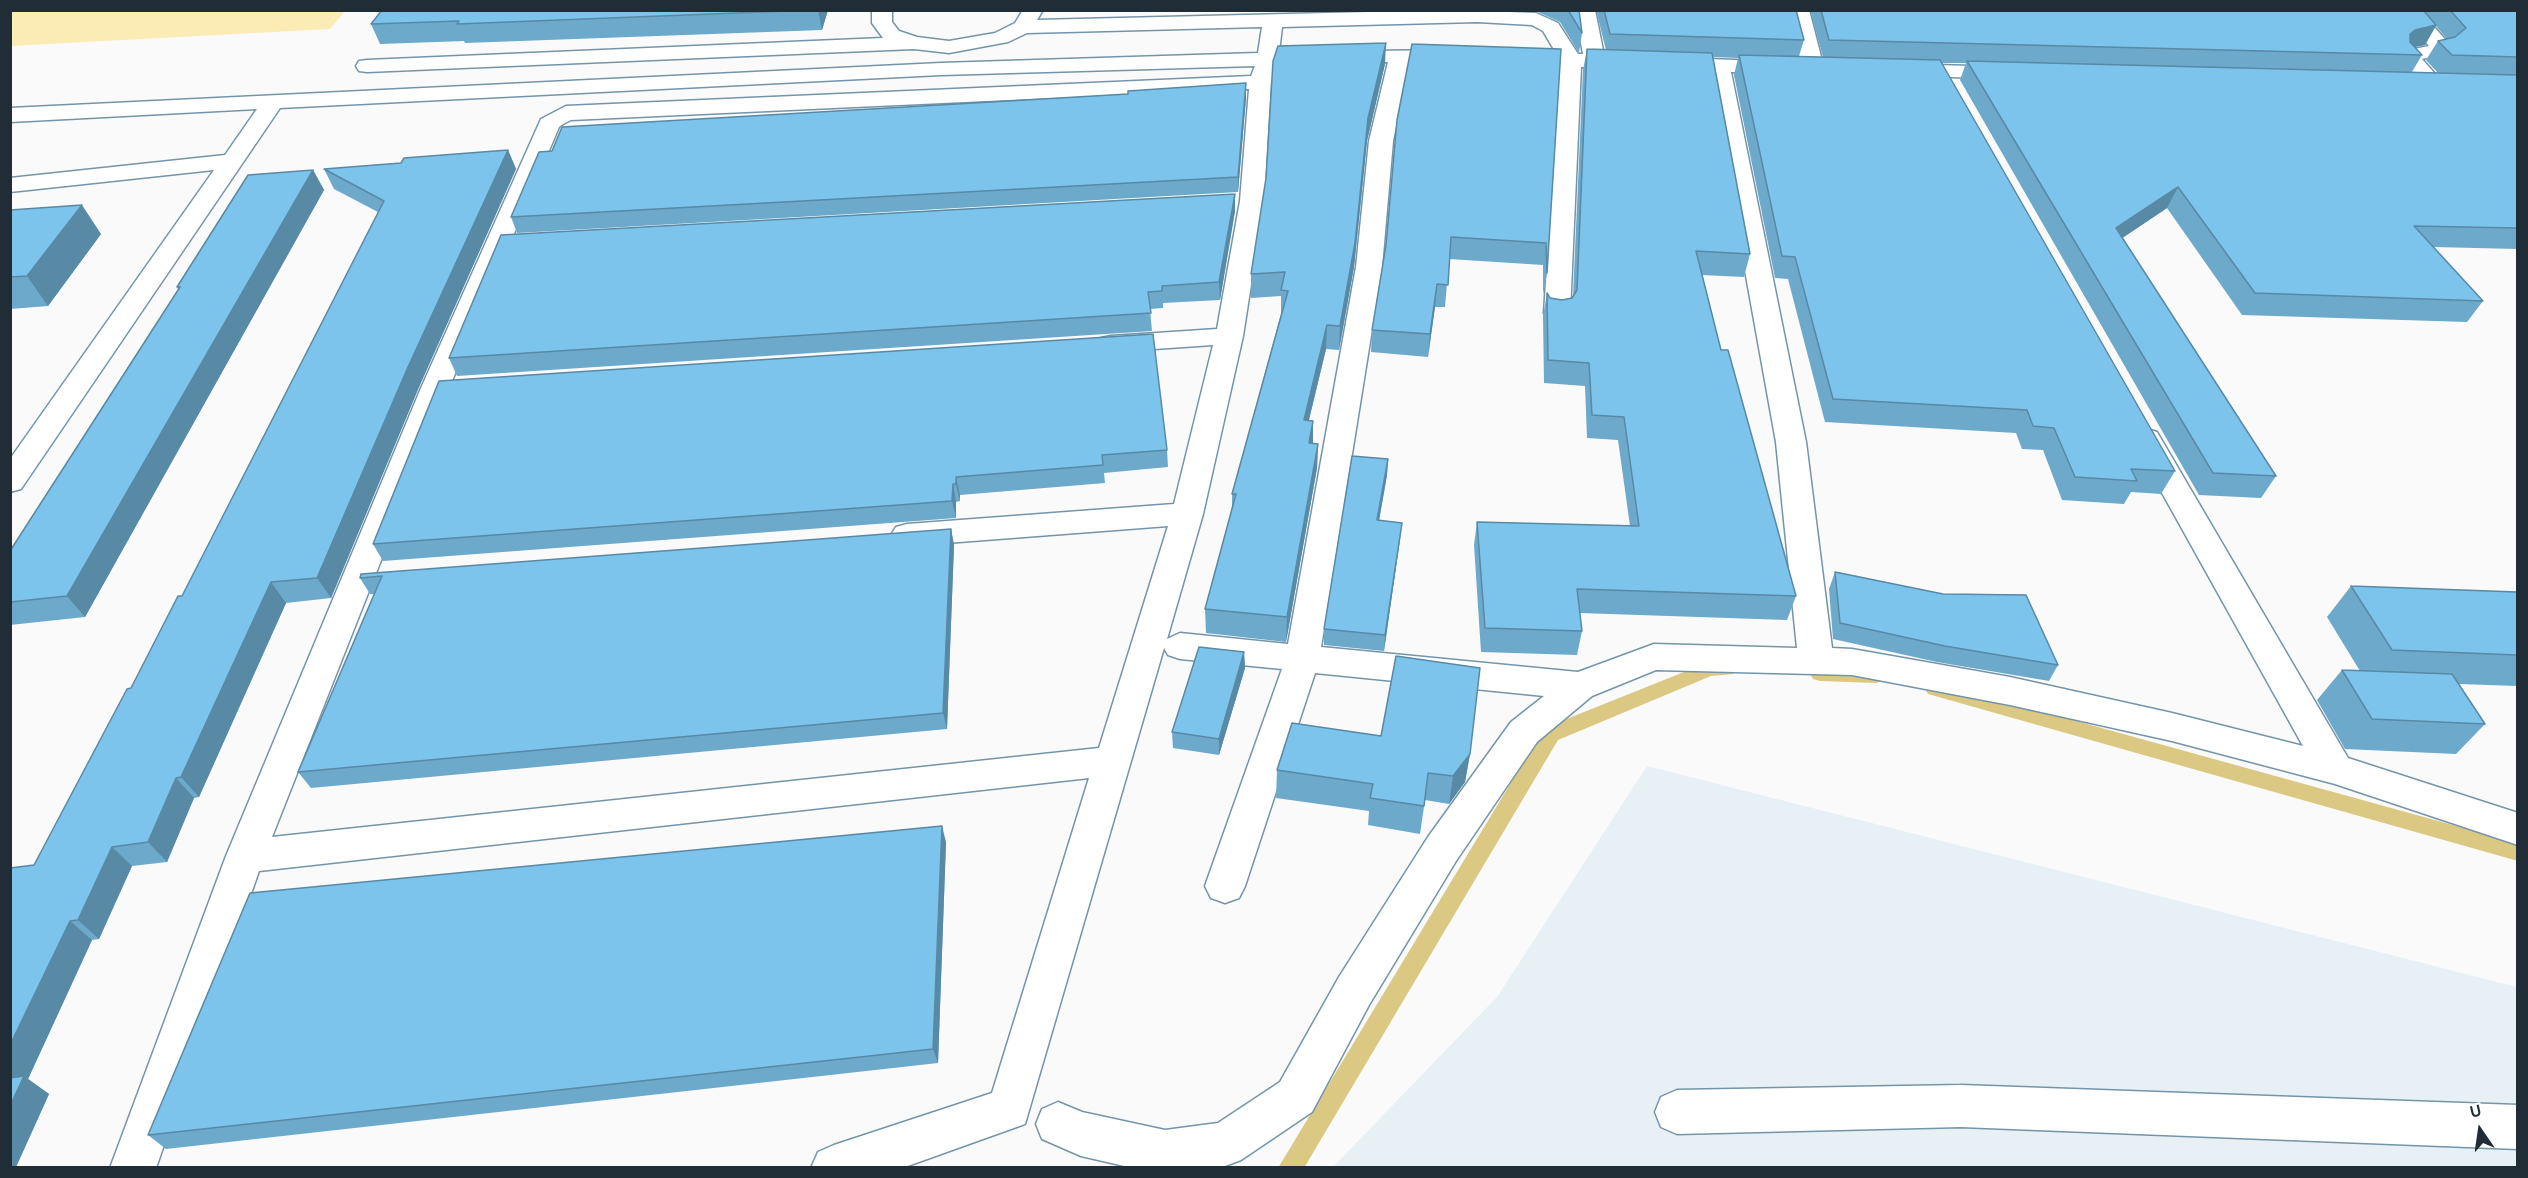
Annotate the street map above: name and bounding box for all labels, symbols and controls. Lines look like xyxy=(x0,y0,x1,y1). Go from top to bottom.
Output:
north arrow xyxy=(2450,1100,2510,1160)
text: U xyxy=(2468,1101,2484,1123)

